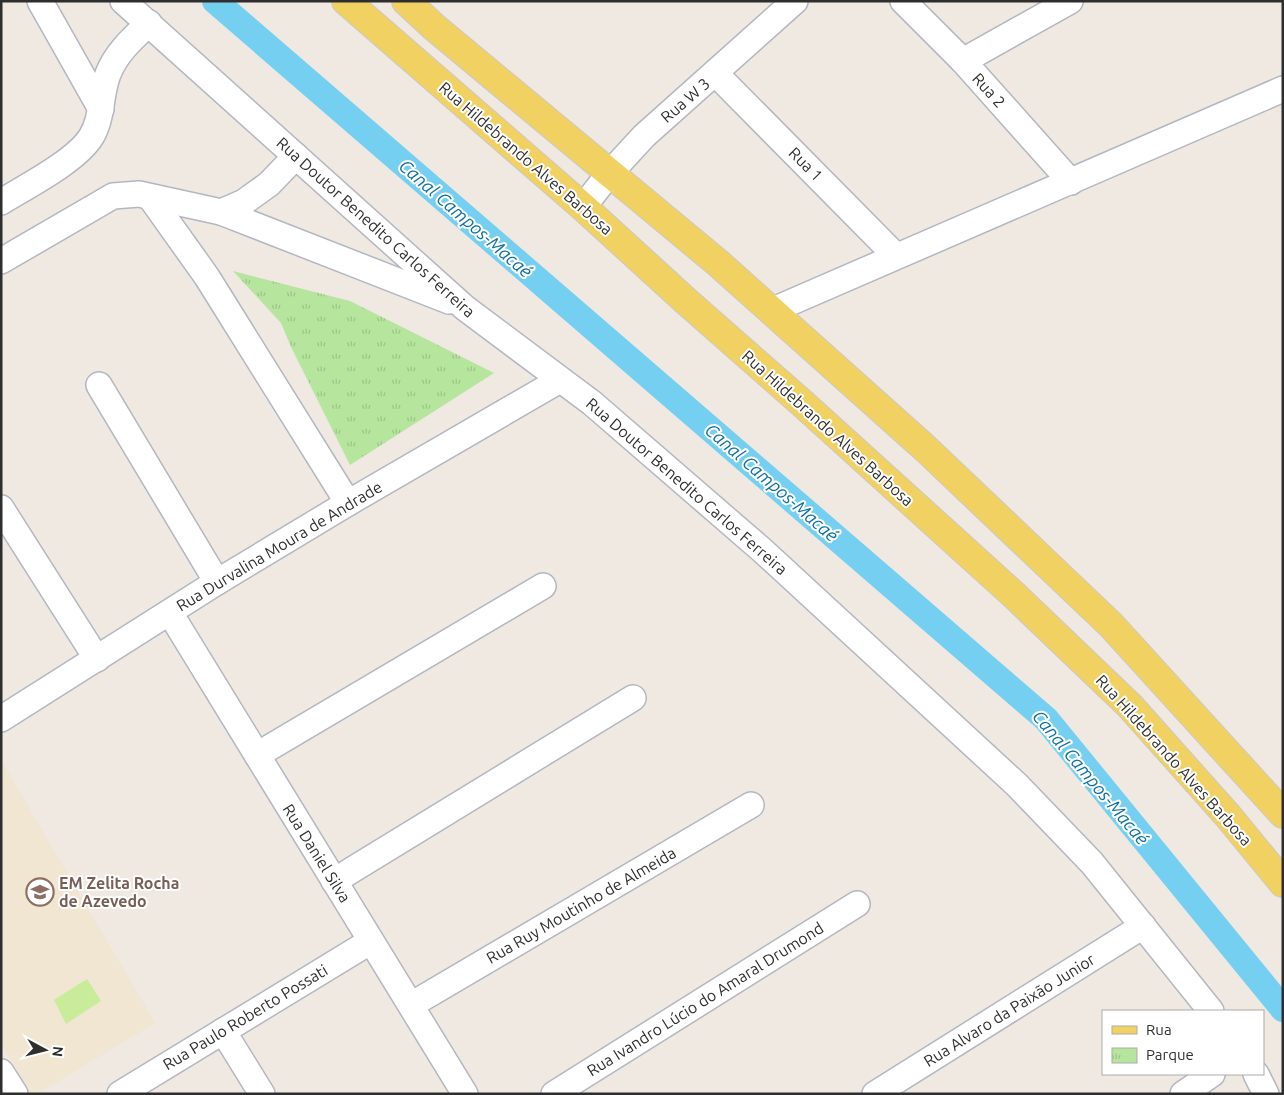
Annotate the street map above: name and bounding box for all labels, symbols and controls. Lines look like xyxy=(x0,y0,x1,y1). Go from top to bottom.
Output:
street label: Rua 2 xyxy=(969,69,1009,111)
street label: Rua W 3 xyxy=(657,74,713,126)
street label: Rua Hildebrando Alves Barbosa xyxy=(436,78,616,238)
street label: Rua Doutor Benedito Carlos Ferreira xyxy=(273,133,479,321)
street label: Rua 1 xyxy=(785,143,827,185)
water label: Canal Campos-Macaé xyxy=(396,155,536,281)
street label: Rua Hildebrando Alves Barbosa xyxy=(739,346,917,510)
street label: Rua Doutor Benedito Carlos Ferreira xyxy=(583,394,791,578)
water label: Canal Campos-Macaé xyxy=(702,419,842,545)
street label: Rua Durvalina Moura de Andrade xyxy=(173,477,385,615)
street label: Rua Hildebrando Alves Barbosa xyxy=(1092,671,1256,849)
water label: Canal Campos-Macaé xyxy=(1029,706,1153,848)
street label: Rua Daniel Silva xyxy=(280,800,354,906)
street label: Rua Ruy Moutinho de Almeida xyxy=(483,843,679,967)
place label: EM Zelita Rocha de Azevedo xyxy=(59,874,179,910)
school or university icon: EM Zelita Rocha de Azevedo xyxy=(25,877,55,907)
street label: Rua Ivandro Lúcio do Amaral Drumond xyxy=(583,918,827,1080)
street label: Rua Alvaro da Paixão Junior xyxy=(920,950,1098,1070)
street label: Rua Paulo Roberto Possati xyxy=(159,961,331,1073)
legend xyxy=(1102,1010,1264,1075)
text: Rua xyxy=(1146,1021,1172,1038)
north arrow xyxy=(20,1025,70,1075)
text: N xyxy=(49,1045,66,1058)
text: Parque xyxy=(1146,1046,1194,1063)

